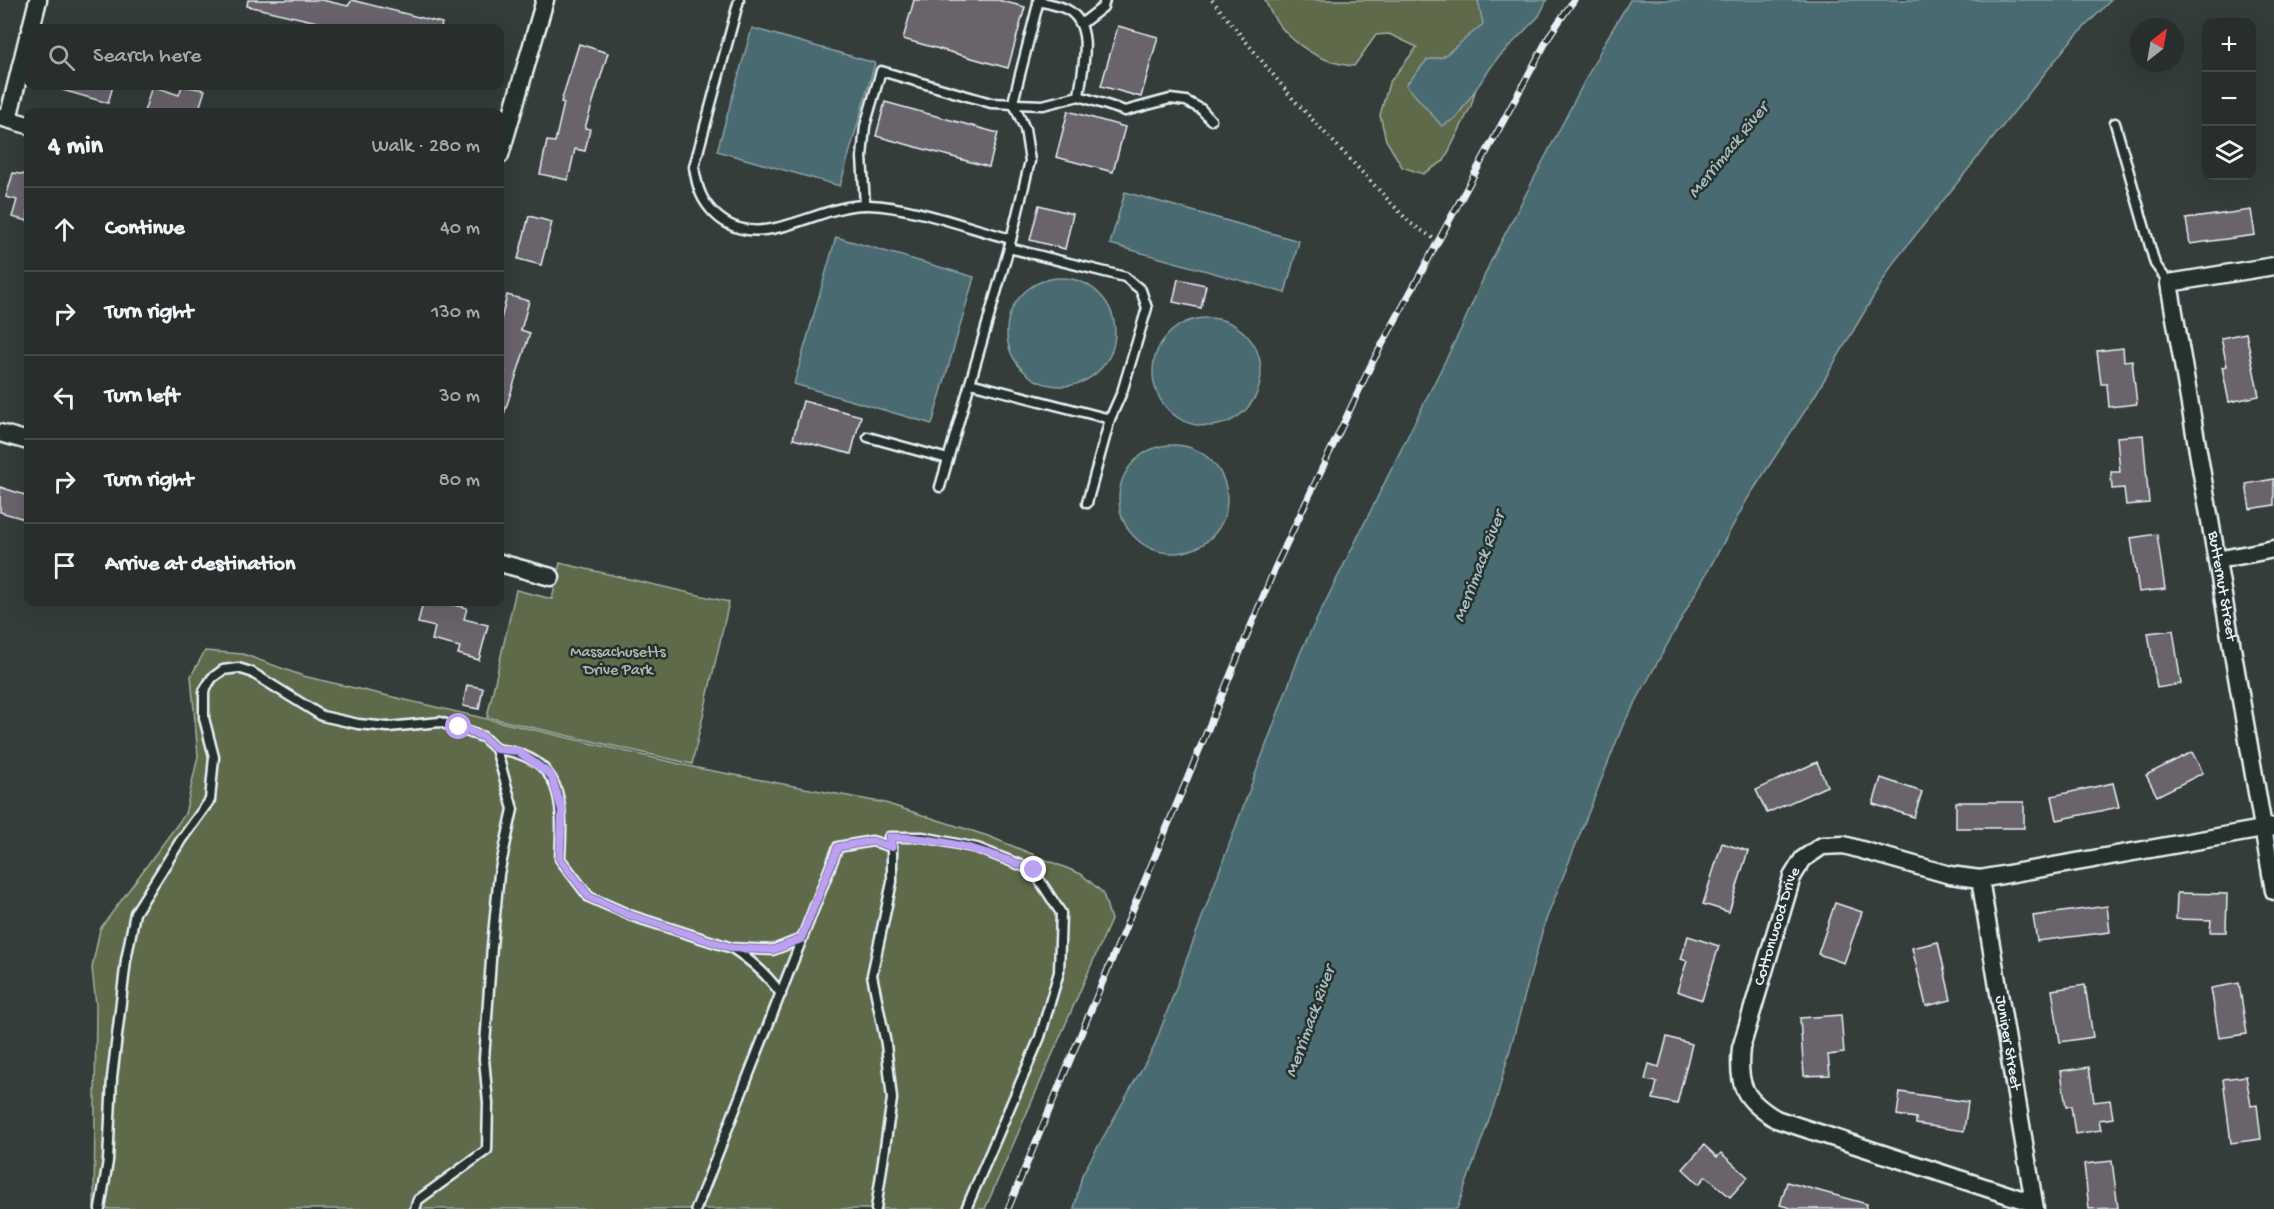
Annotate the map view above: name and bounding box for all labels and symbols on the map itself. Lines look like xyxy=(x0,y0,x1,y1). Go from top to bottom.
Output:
north arrow xyxy=(2130,18,2184,72)
water label: Merrimack River xyxy=(1684,96,1776,203)
water label: Merrimack River xyxy=(1449,505,1512,625)
street label: Butternut Street xyxy=(2202,529,2240,644)
park label: Massachusetts Drive Park xyxy=(570,644,667,681)
route start xyxy=(445,713,471,739)
route end xyxy=(1020,856,1046,882)
street label: Cottonwood Drive xyxy=(1751,863,1806,988)
water label: Merrimack River xyxy=(1281,960,1342,1080)
street label: Juniper Street xyxy=(1990,994,2025,1093)

